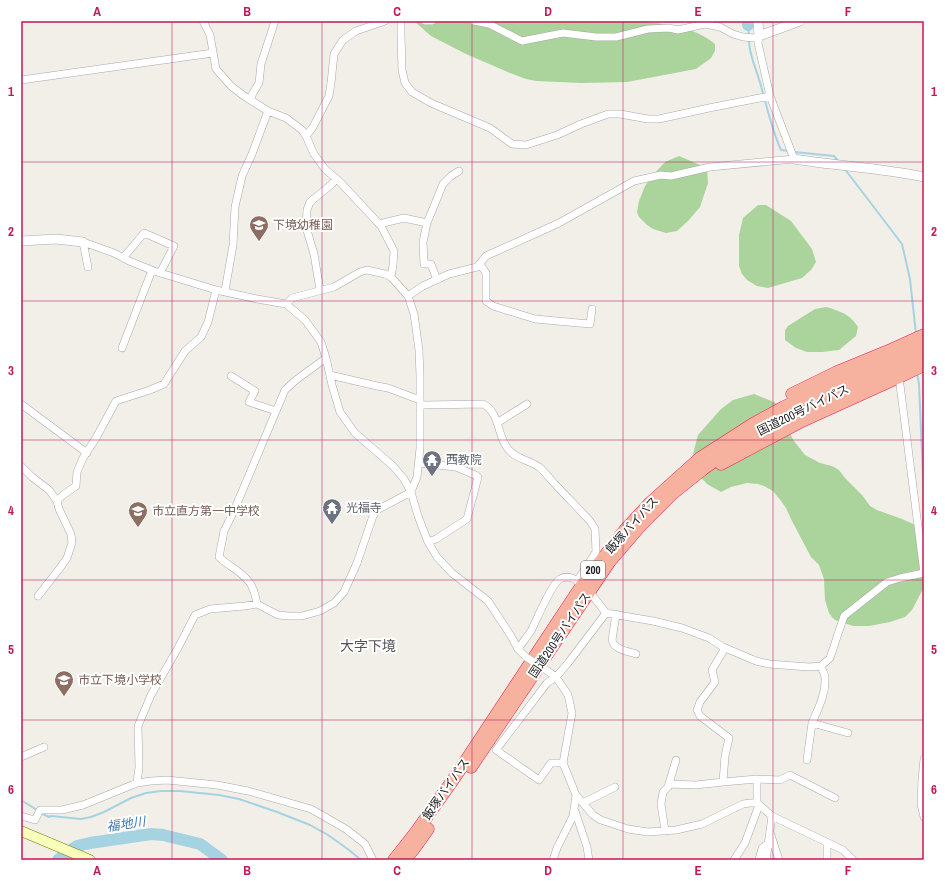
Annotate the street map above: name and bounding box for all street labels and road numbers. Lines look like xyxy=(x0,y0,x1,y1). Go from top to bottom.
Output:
street label: 国道200号バイパス xyxy=(754,381,852,439)
street label: 飯塚バイパス xyxy=(602,493,662,557)
road number: 200 xyxy=(581,561,605,579)
street label: 国道200号バイパス xyxy=(525,589,595,681)
street label: 飯塚バイパス xyxy=(419,755,473,823)

